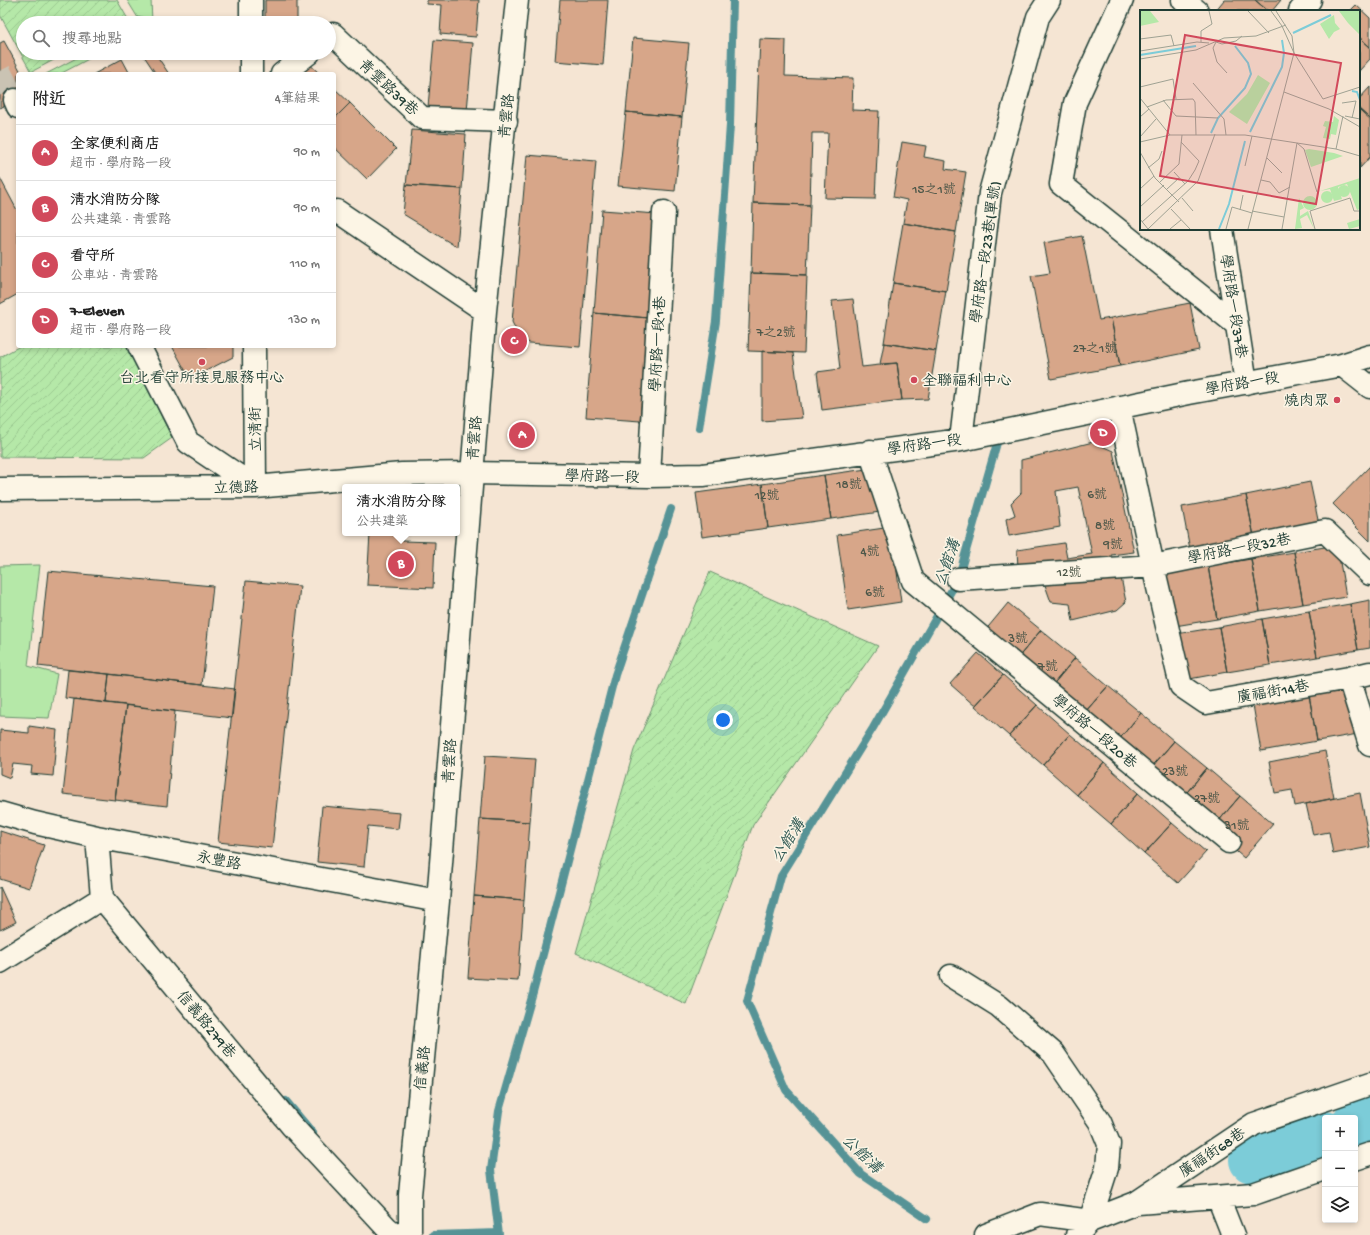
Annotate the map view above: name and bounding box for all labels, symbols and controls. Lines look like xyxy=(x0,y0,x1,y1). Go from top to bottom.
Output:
inset map xyxy=(1140,10,1360,230)
search box xyxy=(16,16,336,60)
icon: search xyxy=(30,27,52,49)
text: 搜尋地點 xyxy=(62,31,122,49)
street label: 青雲路39巷 xyxy=(354,56,421,121)
text: 附近 xyxy=(32,91,66,111)
text: 4筆結果 xyxy=(275,92,320,107)
street label: 青雲路 xyxy=(497,93,519,140)
text: 全家便利商店 xyxy=(70,136,160,154)
text: A xyxy=(41,145,49,160)
text: 90 m xyxy=(294,145,320,160)
text: 超市 · 學府路一段 xyxy=(70,157,171,172)
street label: 學府路一段23巷(單號) xyxy=(967,180,1006,325)
house number: 15之1號 xyxy=(911,182,956,198)
text: 清水消防分隊 xyxy=(70,192,160,210)
text: B xyxy=(42,201,48,216)
text: 90 m xyxy=(294,201,320,216)
text: 公共建築 · 青雲路 xyxy=(70,213,171,228)
text: 看守所 xyxy=(70,248,115,266)
street label: 學府路一段37巷 xyxy=(1215,253,1250,360)
text: C xyxy=(41,257,49,272)
text: 110 m xyxy=(290,257,320,272)
text: 公車站 · 青雲路 xyxy=(70,269,158,284)
street label: 學府路一段1巷 xyxy=(646,296,670,393)
text: 7-Eleven xyxy=(70,303,124,321)
text: D xyxy=(41,313,49,328)
text: 130 m xyxy=(288,313,320,328)
text: 超市 · 學府路一段 xyxy=(70,324,171,339)
house number: 7之2號 xyxy=(755,325,796,341)
pin: C xyxy=(501,326,527,356)
house number: 27之1號 xyxy=(1073,341,1117,357)
marker: 台北看守所接見服務中心 xyxy=(197,357,207,367)
street label: 學府路一段 xyxy=(1204,369,1281,400)
place label: 台北看守所接見服務中心 xyxy=(119,370,285,388)
place label: 全聯福利中心 xyxy=(922,372,1012,391)
marker: 全聯福利中心 xyxy=(909,375,919,385)
place label: 燒肉眾 xyxy=(1284,393,1329,411)
marker: 燒肉眾 xyxy=(1332,395,1342,405)
street label: 立清街 xyxy=(248,406,266,452)
street label: 青雲路 xyxy=(465,415,487,461)
pin: D xyxy=(1090,418,1116,448)
pin: A xyxy=(509,420,535,450)
street label: 學府路一段 xyxy=(886,431,963,460)
street label: 學府路一段 xyxy=(564,467,640,488)
house number: 18號 xyxy=(835,477,862,493)
street label: 立德路 xyxy=(213,479,259,498)
popup xyxy=(342,484,460,536)
house number: 6號 xyxy=(1087,487,1107,503)
house number: 12號 xyxy=(754,488,779,504)
text: 清水消防分隊 xyxy=(356,494,446,512)
text: 公共建築 xyxy=(356,515,408,530)
house number: 8號 xyxy=(1095,518,1115,534)
street label: 學府路一段32巷 xyxy=(1186,530,1293,569)
water label: 公館溝 xyxy=(930,535,967,589)
house number: 9號 xyxy=(1102,537,1123,553)
house number: 4號 xyxy=(860,544,880,560)
pin: B xyxy=(388,549,414,579)
house number: 12號 xyxy=(1056,565,1081,581)
house number: 6號 xyxy=(865,585,885,601)
house number: 3號 xyxy=(1007,631,1028,647)
house number: 7號 xyxy=(1037,659,1058,675)
street label: 廣福街14巷 xyxy=(1236,678,1311,708)
street label: 學府路一段20巷 xyxy=(1047,691,1141,773)
your location xyxy=(713,710,733,730)
street label: 青雲路 xyxy=(440,738,462,784)
house number: 23號 xyxy=(1162,764,1188,780)
house number: 27號 xyxy=(1194,791,1220,807)
water label: 公館溝 xyxy=(767,814,812,867)
house number: 31號 xyxy=(1224,818,1250,834)
street label: 永豐路 xyxy=(195,848,243,875)
street label: 信義路279巷 xyxy=(172,988,239,1063)
street label: 信義路 xyxy=(413,1045,435,1092)
map controls xyxy=(1322,1115,1358,1223)
button: + xyxy=(1322,1115,1358,1151)
street label: 廣福街68巷 xyxy=(1177,1125,1250,1182)
water label: 公館溝 xyxy=(837,1131,887,1180)
button: − xyxy=(1322,1151,1358,1187)
button: layers xyxy=(1322,1187,1358,1223)

